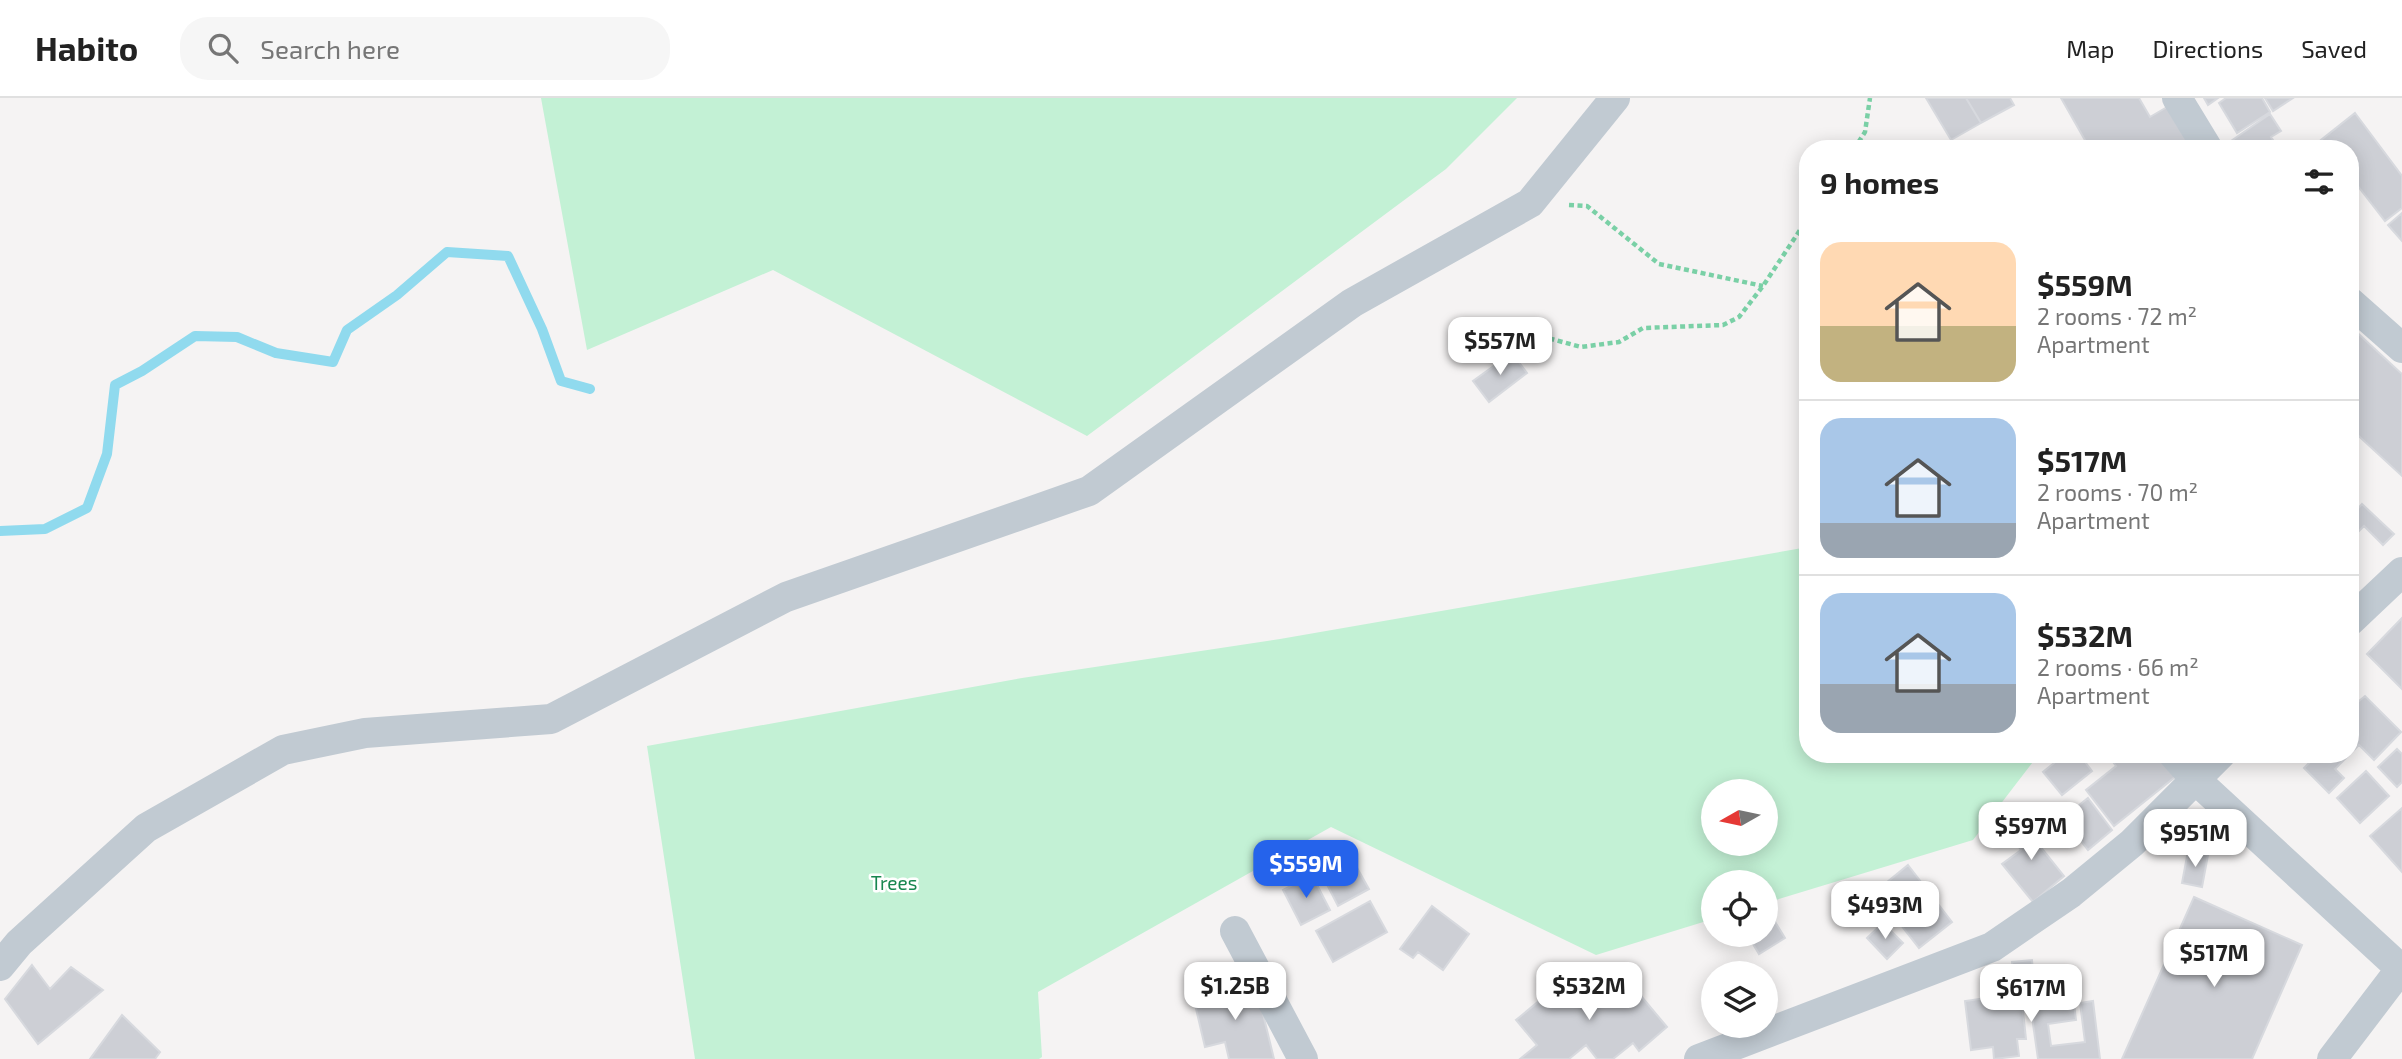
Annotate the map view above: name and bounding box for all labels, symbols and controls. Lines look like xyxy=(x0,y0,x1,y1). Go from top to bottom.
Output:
search box xyxy=(180,17,670,80)
text: Habito xyxy=(35,28,138,68)
icon: search xyxy=(204,29,242,67)
text: Search here xyxy=(260,33,400,64)
text: Map xyxy=(2066,34,2114,63)
text: Directions xyxy=(2152,34,2263,63)
text: Saved xyxy=(2301,34,2367,63)
icon: filters xyxy=(2300,163,2338,201)
text: 9 homes xyxy=(1820,164,1939,200)
text: $559M xyxy=(2037,266,2133,302)
icon: home xyxy=(1876,270,1960,354)
text: 2 rooms · 72 m² xyxy=(2037,302,2197,330)
pin: $557M xyxy=(1451,317,1549,377)
text: $557M xyxy=(1464,326,1536,354)
text: Apartment xyxy=(2037,330,2150,358)
text: $517M xyxy=(2037,442,2127,478)
icon: home xyxy=(1876,446,1960,530)
text: 2 rooms · 70 m² xyxy=(2037,478,2198,506)
text: Apartment xyxy=(2037,506,2150,534)
text: $532M xyxy=(2037,617,2133,653)
icon: home xyxy=(1876,621,1960,705)
text: 2 rooms · 66 m² xyxy=(2037,653,2199,681)
text: Apartment xyxy=(2037,681,2150,709)
north arrow xyxy=(1701,779,1778,856)
map controls xyxy=(1701,779,1778,1038)
pin: $597M xyxy=(1982,802,2080,862)
pin: $951M xyxy=(2146,810,2244,869)
text: $597M xyxy=(1995,811,2067,839)
text: $951M xyxy=(2160,818,2230,846)
pin: $559M xyxy=(1257,840,1355,900)
text: $559M xyxy=(1269,849,1343,877)
button: locate xyxy=(1701,870,1778,947)
park label: Trees xyxy=(871,871,917,894)
pin: $493M xyxy=(1836,882,1934,941)
text: $493M xyxy=(1847,890,1923,918)
pin: $517M xyxy=(2165,930,2263,989)
text: $517M xyxy=(2179,938,2249,966)
button: layers xyxy=(1701,961,1778,1038)
pin: $1.25B xyxy=(1178,962,1292,1022)
pin: $532M xyxy=(1540,962,1638,1022)
pin: $617M xyxy=(1982,964,2080,1024)
text: $1.25B xyxy=(1200,971,1270,999)
text: $532M xyxy=(1552,971,1626,999)
text: $617M xyxy=(1996,973,2066,1001)

